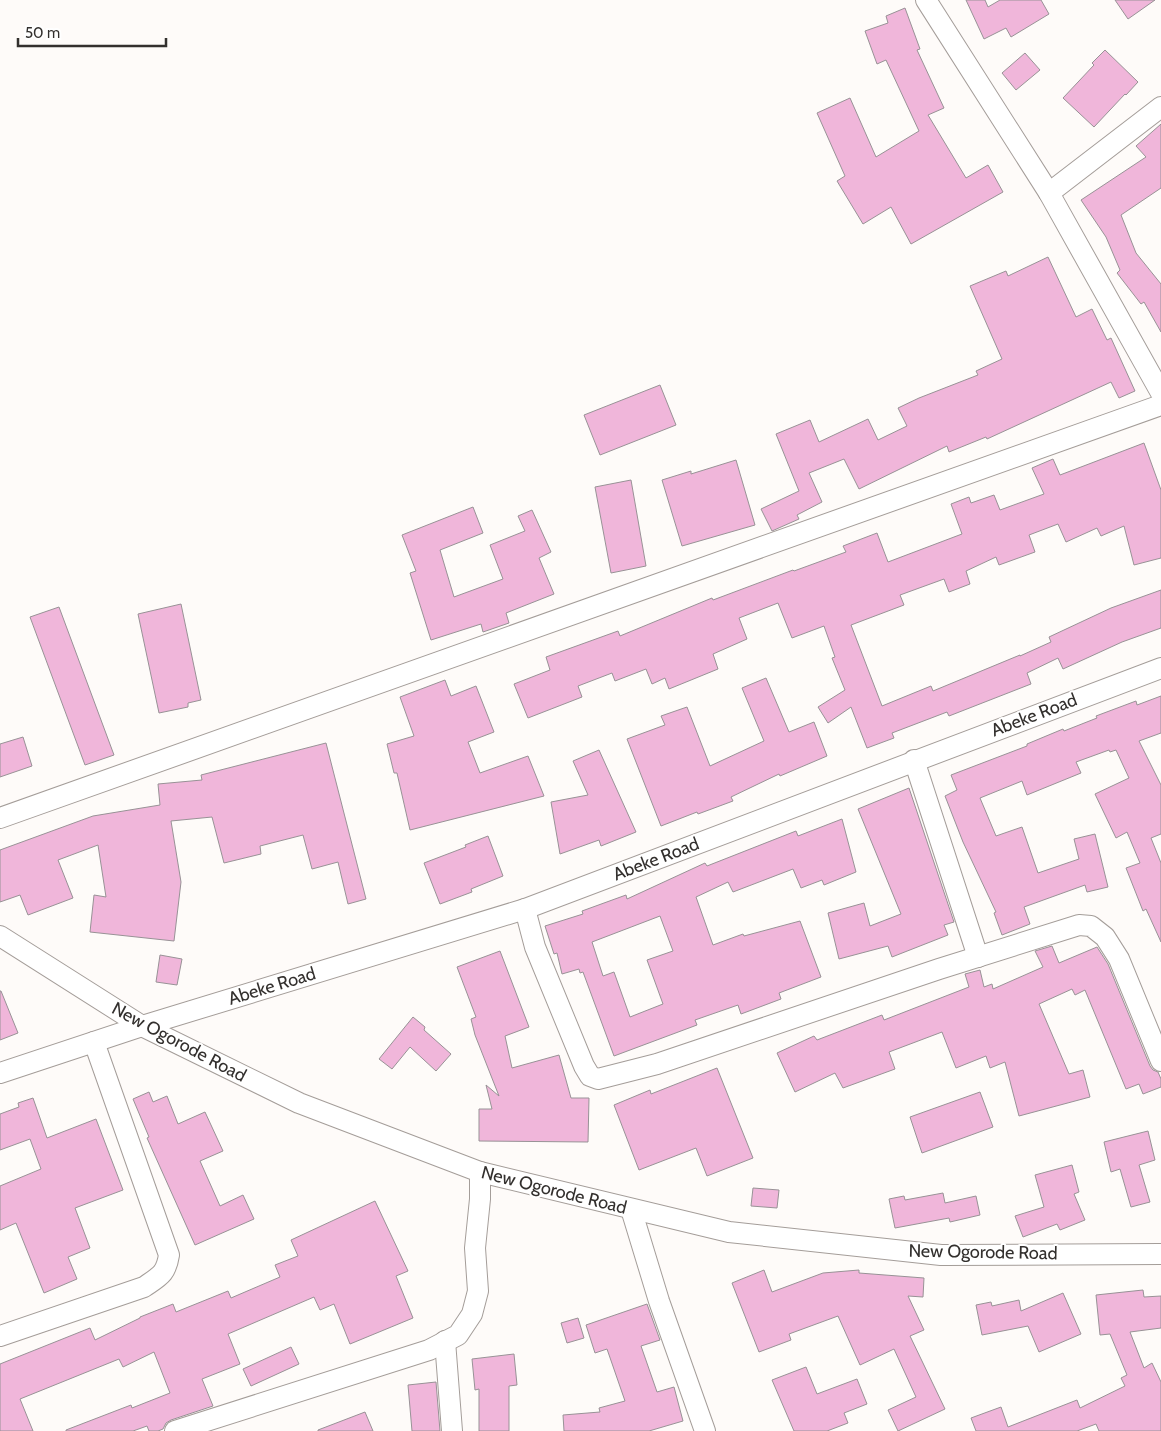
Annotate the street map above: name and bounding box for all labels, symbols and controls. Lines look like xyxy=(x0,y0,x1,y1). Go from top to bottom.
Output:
scale bar xyxy=(18,15,165,47)
text: 50 m xyxy=(25,24,60,42)
street label: Abeke Road xyxy=(988,689,1080,741)
street label: Abeke Road xyxy=(610,833,702,885)
street label: Abeke Road xyxy=(226,962,318,1010)
street label: New Ogorode Road xyxy=(108,997,250,1087)
street label: New Ogorode Road xyxy=(479,1161,629,1219)
street label: New Ogorode Road xyxy=(908,1240,1058,1264)

